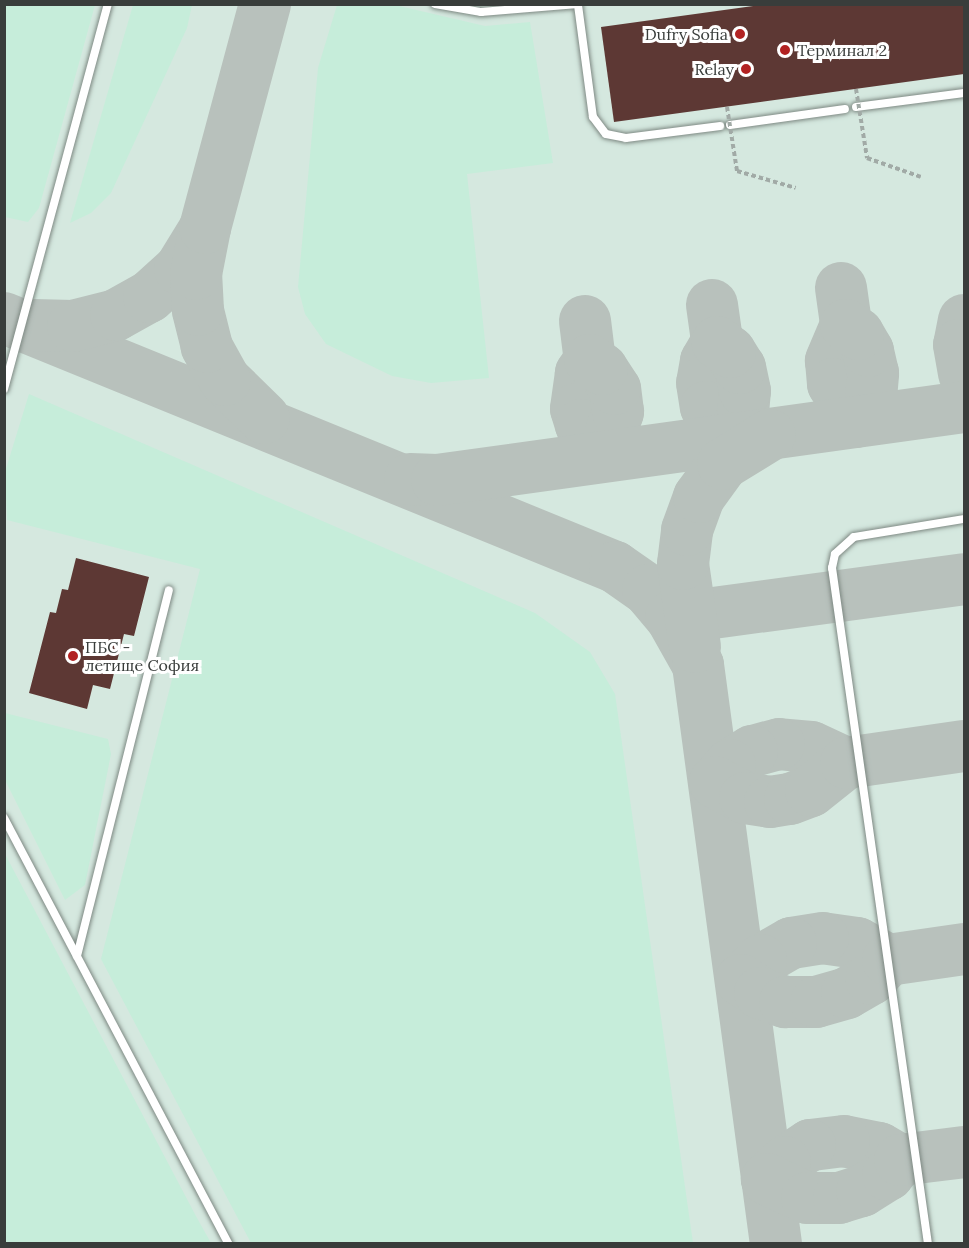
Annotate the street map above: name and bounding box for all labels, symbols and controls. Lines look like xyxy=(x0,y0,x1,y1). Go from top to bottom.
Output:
place label: Dufry Sofia xyxy=(645,24,728,44)
marker: Dufry Sofia xyxy=(733,27,747,41)
place label: Терминал 2 xyxy=(797,40,887,60)
marker: Терминал 2 xyxy=(778,43,792,57)
place label: Relay xyxy=(694,59,734,79)
marker: Relay xyxy=(739,62,753,76)
place label: ПБС - летище София xyxy=(85,637,199,675)
marker: ПБС - летище София xyxy=(66,649,80,663)

